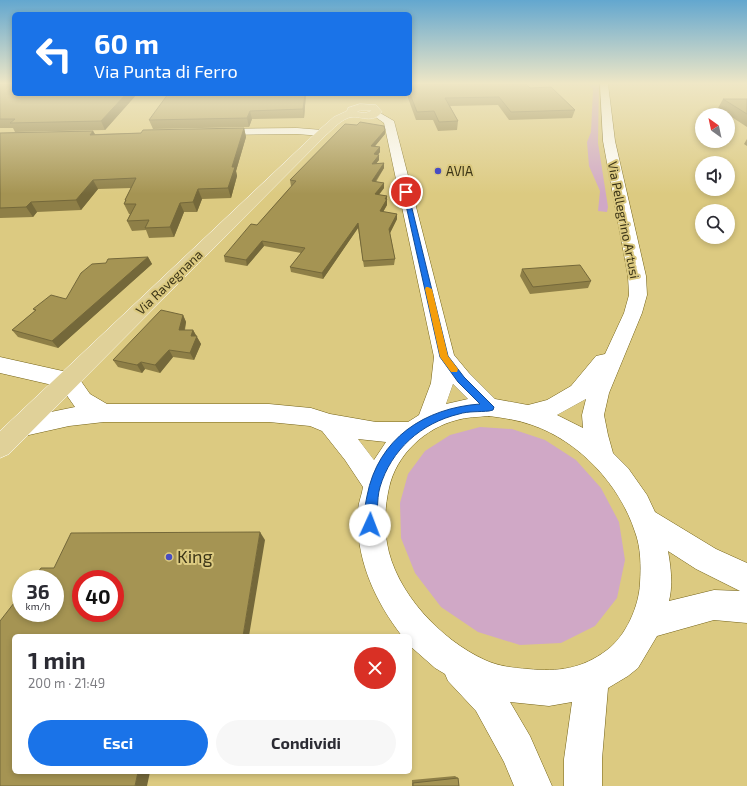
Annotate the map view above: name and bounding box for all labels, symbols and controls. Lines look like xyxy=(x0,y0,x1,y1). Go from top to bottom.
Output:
text: 60 m xyxy=(94,26,159,60)
icon: left xyxy=(28,28,80,80)
text: Via Punta di Ferro xyxy=(94,60,238,82)
north arrow xyxy=(695,108,735,148)
map controls xyxy=(695,108,735,244)
button: sound xyxy=(695,156,735,196)
street label: Via Pellegrino Artusi xyxy=(605,160,643,280)
place label: AVIA xyxy=(446,163,473,179)
marker: AVIA xyxy=(433,166,443,176)
pin xyxy=(389,175,423,209)
icon: arrive xyxy=(395,181,417,203)
button: search xyxy=(695,204,735,244)
street label: Via Ravegnana xyxy=(132,246,206,318)
position arrow xyxy=(349,504,391,546)
place label: King xyxy=(177,545,213,567)
marker: King xyxy=(164,552,174,562)
speed limit sign: 40 xyxy=(72,570,124,622)
text: 36 xyxy=(26,579,50,603)
text: km/h xyxy=(26,600,50,612)
text: 1 min xyxy=(28,645,86,674)
button: close xyxy=(354,647,396,689)
text: 200 m · 21:49 xyxy=(28,675,105,691)
button: Esci xyxy=(28,720,208,766)
button: Condividi xyxy=(216,720,396,766)

